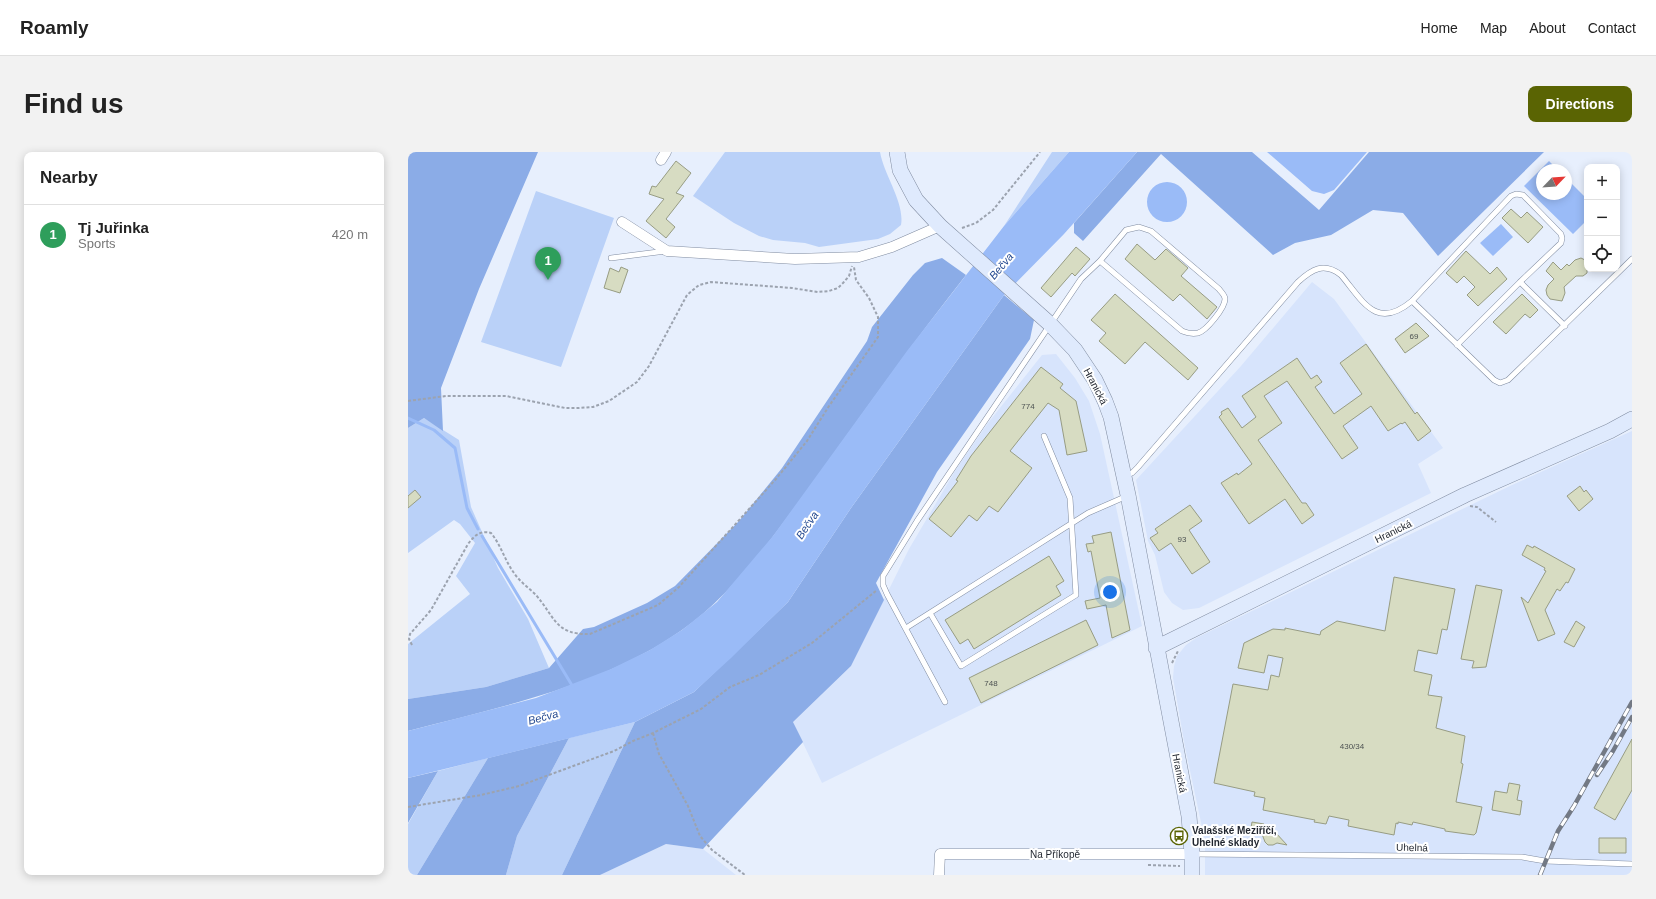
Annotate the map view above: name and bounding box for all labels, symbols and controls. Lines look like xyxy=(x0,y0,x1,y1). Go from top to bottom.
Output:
text: Roamly xyxy=(20,17,89,38)
text: Home xyxy=(1421,20,1458,36)
text: Map xyxy=(1480,20,1507,36)
text: About xyxy=(1529,20,1566,36)
text: Contact xyxy=(1588,20,1636,36)
button: Directions xyxy=(1528,86,1632,122)
text: Find us xyxy=(24,88,124,119)
north arrow xyxy=(1536,164,1572,200)
map controls xyxy=(1584,164,1620,272)
button: + xyxy=(1584,164,1620,200)
text: Nearby xyxy=(40,168,98,187)
button: − xyxy=(1584,200,1620,236)
text: Tj Juřinka xyxy=(78,219,149,236)
text: 1 xyxy=(49,227,57,242)
text: 420 m xyxy=(332,227,368,242)
text: Sports xyxy=(78,236,116,251)
button: locate xyxy=(1584,236,1620,272)
pin: 1 xyxy=(535,247,561,280)
water label: Bečva xyxy=(987,250,1015,282)
house number: 69 xyxy=(1410,332,1419,341)
street label: Hranická xyxy=(1081,366,1110,407)
house number: 774 xyxy=(1021,402,1035,411)
water label: Bečva xyxy=(793,509,821,541)
street label: Hranická xyxy=(1373,518,1414,545)
house number: 93 xyxy=(1178,535,1187,544)
your location xyxy=(1100,582,1120,602)
house number: 748 xyxy=(984,679,998,688)
water label: Bečva xyxy=(527,707,559,727)
house number: 430/34 xyxy=(1340,742,1365,751)
street label: Hranická xyxy=(1170,753,1189,794)
place label: Valašské Meziříčí, Uhelné sklady xyxy=(1192,825,1277,848)
bus stop icon: Valašské Meziříčí, Uhelné sklady xyxy=(1169,826,1189,846)
street label: Uhelná xyxy=(1396,842,1428,853)
street label: Na Příkopě xyxy=(1030,849,1080,860)

